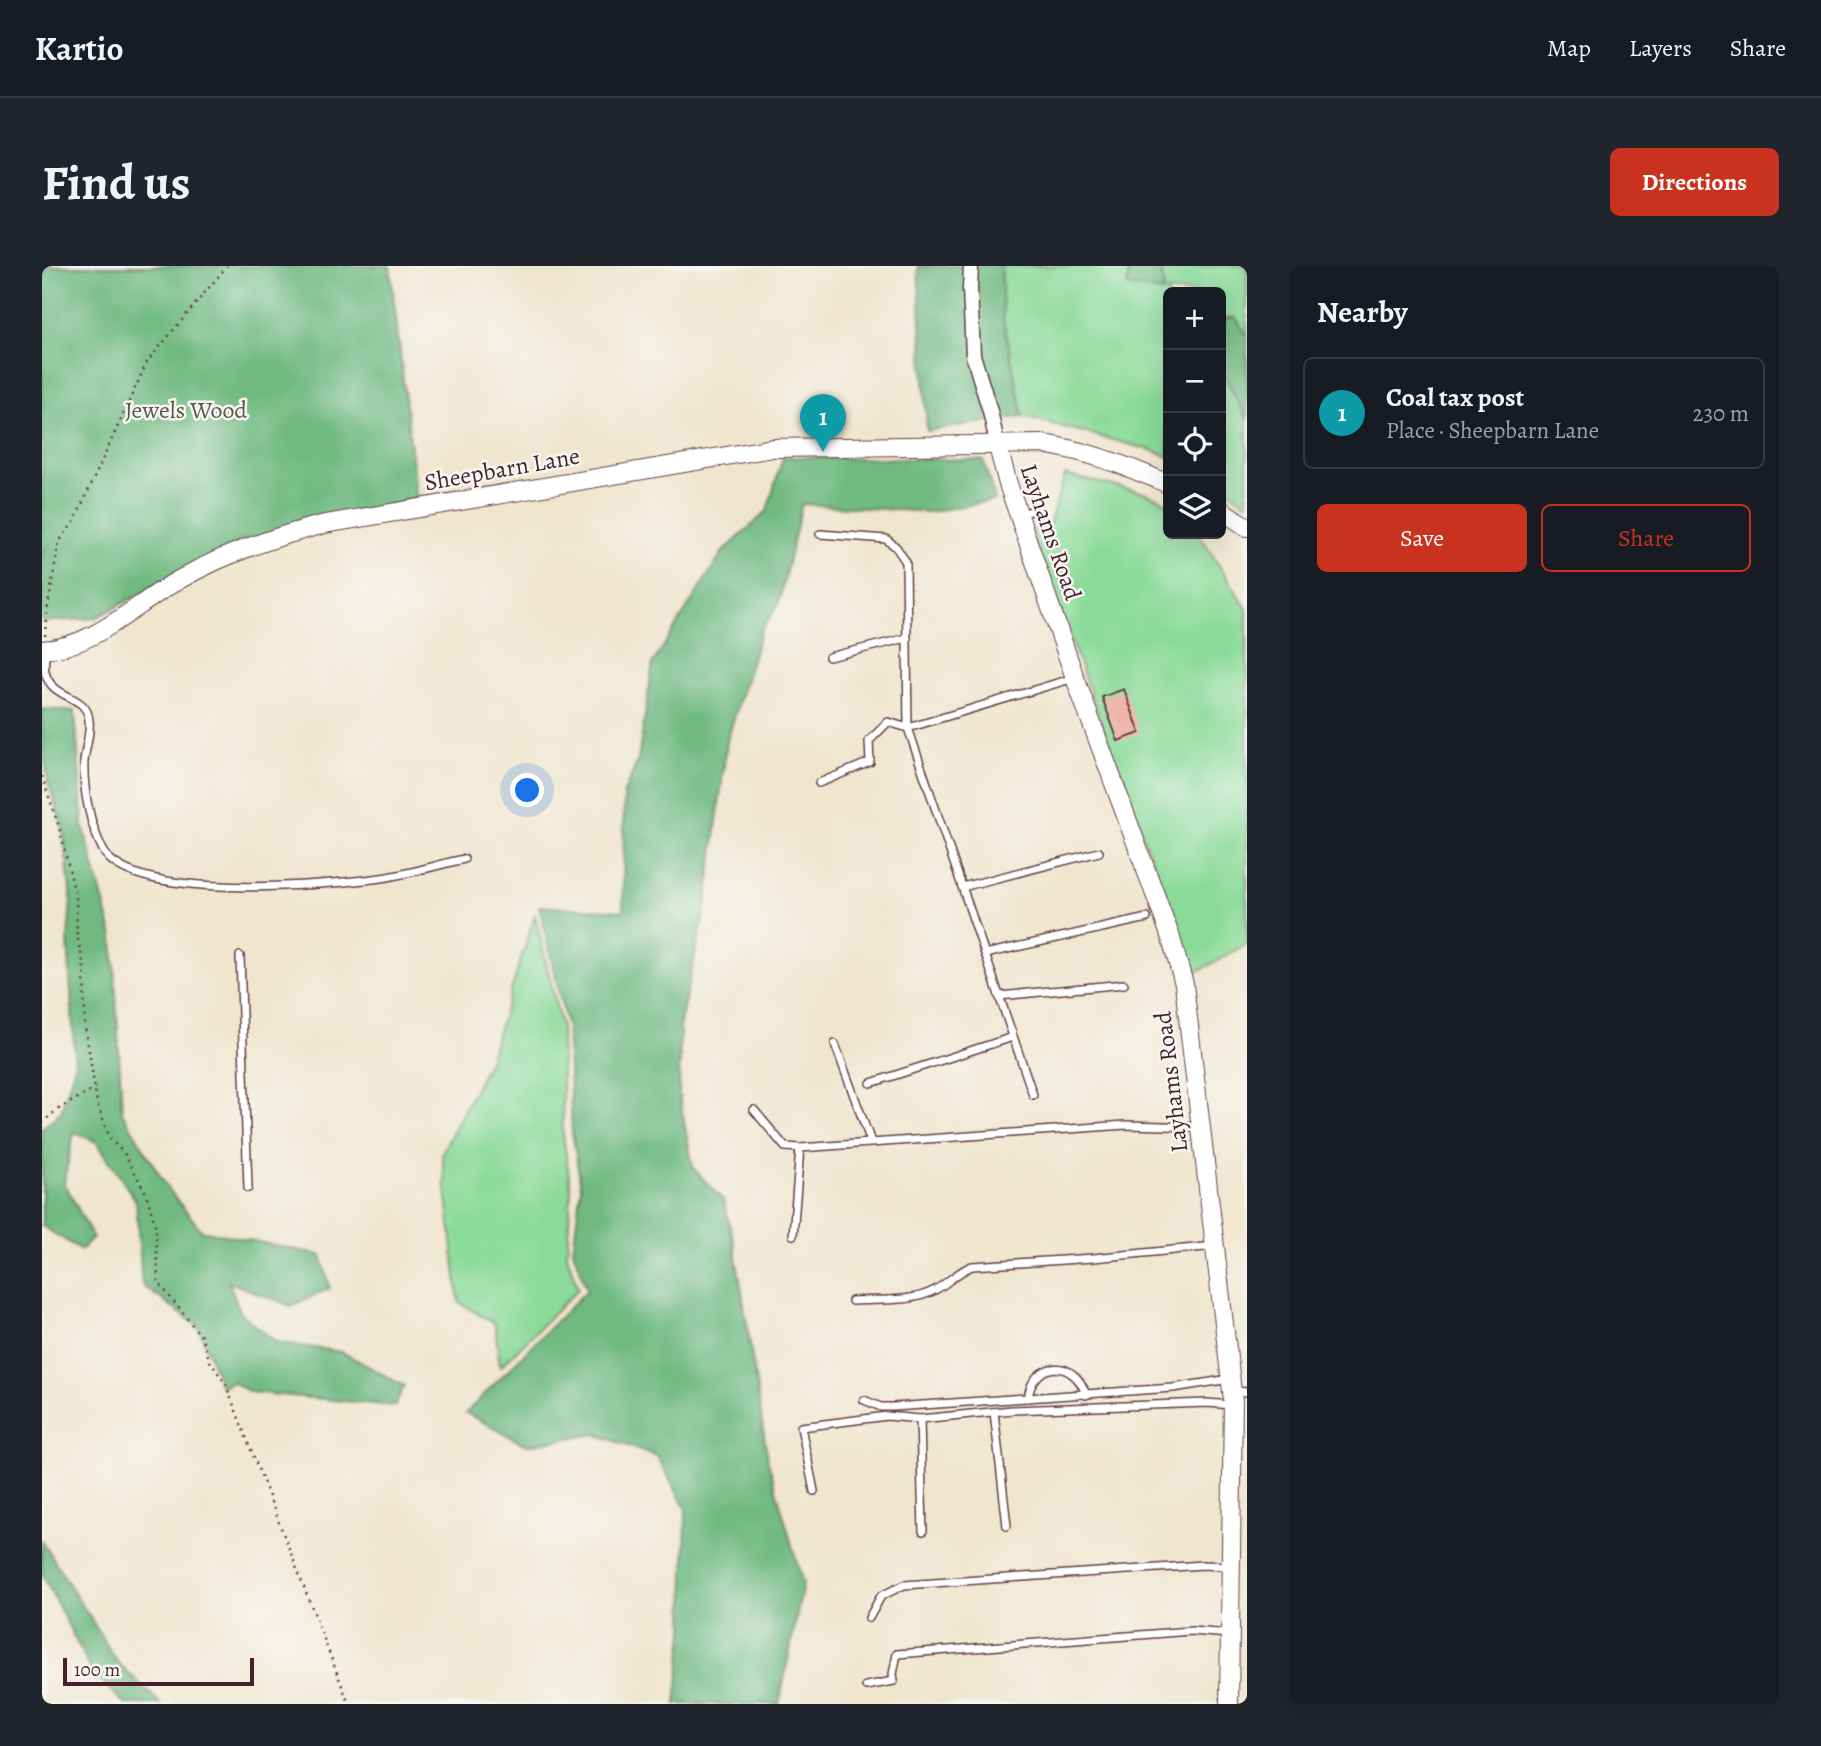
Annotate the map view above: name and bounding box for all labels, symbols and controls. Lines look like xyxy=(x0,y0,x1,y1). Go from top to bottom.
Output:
text: Kartio xyxy=(35,26,123,71)
text: Map xyxy=(1547,32,1591,64)
text: Layers xyxy=(1629,32,1692,64)
text: Share xyxy=(1730,32,1786,64)
button: Directions xyxy=(1610,148,1779,216)
text: Find us xyxy=(42,149,190,216)
map controls xyxy=(1163,287,1226,539)
button: + xyxy=(1163,287,1226,350)
text: Nearby xyxy=(1317,292,1408,332)
button: − xyxy=(1163,350,1226,413)
text: Coal tax post xyxy=(1386,380,1524,415)
park label: Jewels Wood xyxy=(125,394,247,426)
pin: 1 xyxy=(800,394,846,452)
text: 1 xyxy=(1338,398,1346,429)
text: 230 m xyxy=(1693,398,1749,429)
button: locate xyxy=(1163,413,1226,476)
text: Place · Sheepbarn Lane xyxy=(1386,415,1599,446)
street label: Sheepbarn Lane xyxy=(422,440,582,498)
street label: Layhams Road xyxy=(1013,460,1089,604)
button: layers xyxy=(1163,476,1226,539)
button: Save xyxy=(1317,504,1527,572)
button: Share xyxy=(1541,504,1751,572)
your location xyxy=(510,773,544,807)
street label: Layhams Road xyxy=(1146,1010,1196,1154)
scale bar xyxy=(63,1655,254,1687)
text: 100 m xyxy=(74,1657,120,1683)

